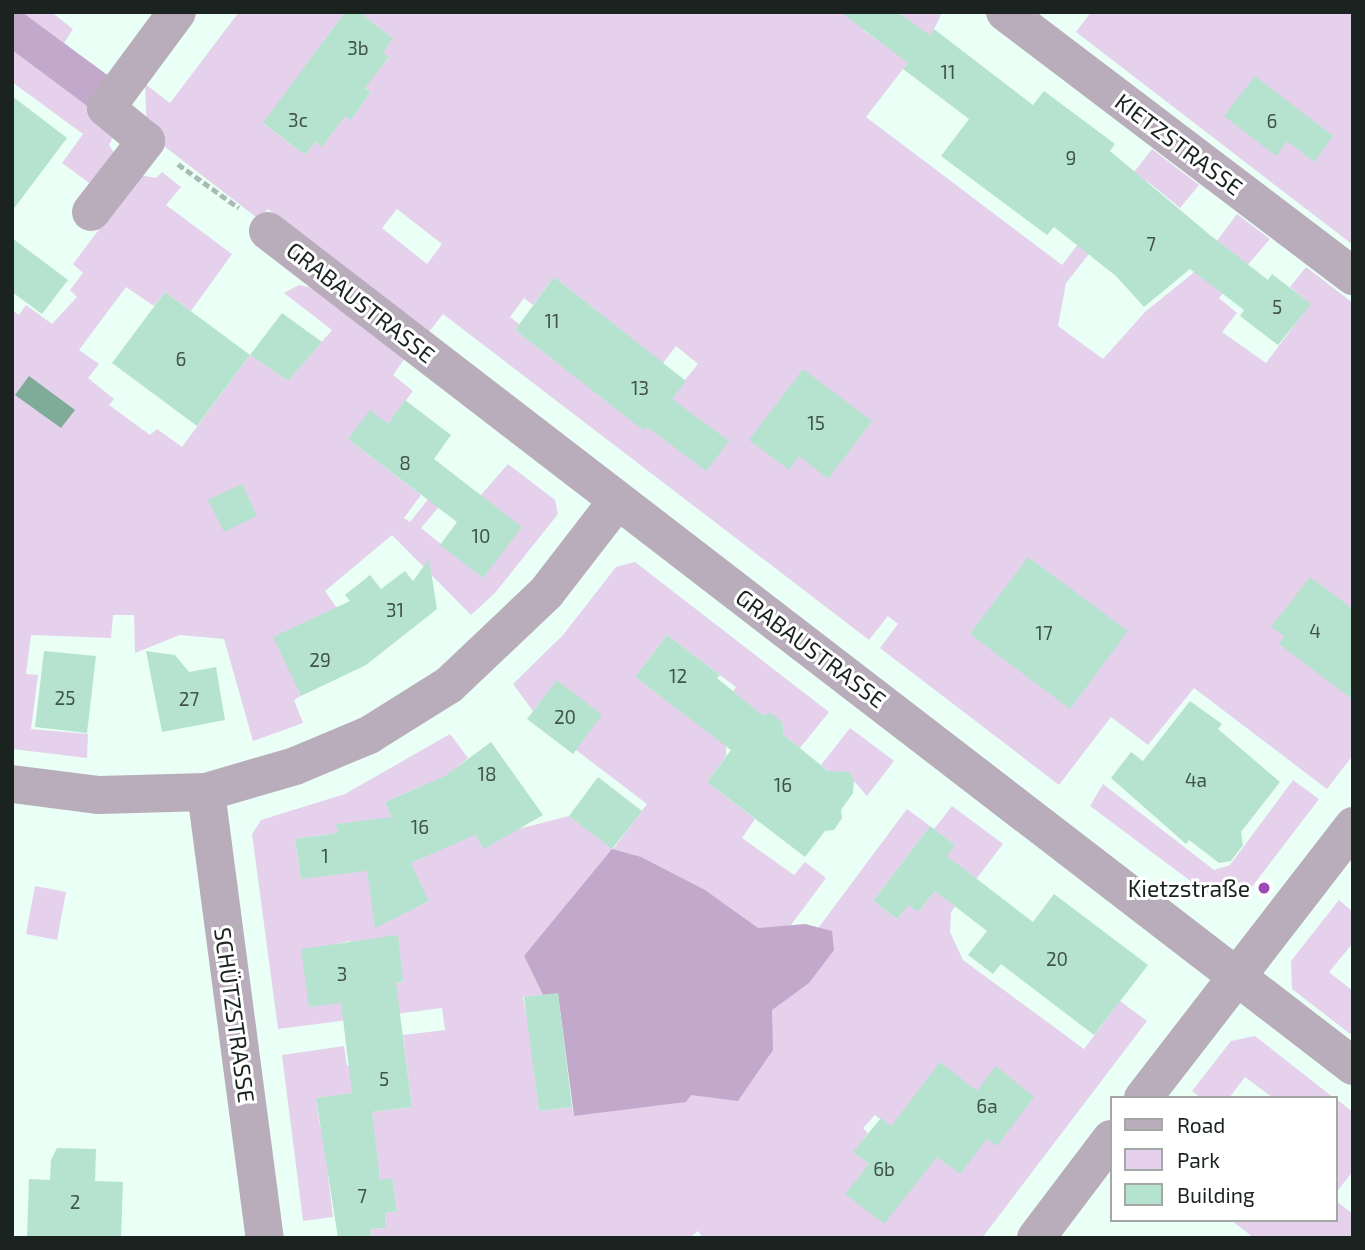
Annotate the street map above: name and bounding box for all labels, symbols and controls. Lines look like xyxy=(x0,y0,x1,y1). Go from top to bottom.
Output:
house number: 3b xyxy=(347,37,369,59)
house number: 11 xyxy=(940,61,956,83)
street label: KIETZSTRASSE xyxy=(1110,87,1248,201)
house number: 3c xyxy=(288,109,308,131)
house number: 6 xyxy=(1267,110,1277,132)
house number: 9 xyxy=(1066,147,1076,169)
house number: 7 xyxy=(1146,233,1156,255)
street label: GRABAUSTRASSE xyxy=(281,236,441,368)
house number: 5 xyxy=(1272,296,1282,318)
house number: 11 xyxy=(544,310,560,332)
house number: 6 xyxy=(176,348,186,370)
house number: 13 xyxy=(631,377,649,399)
house number: 15 xyxy=(807,412,825,434)
house number: 8 xyxy=(399,452,411,474)
house number: 10 xyxy=(471,525,491,547)
street label: GRABAUSTRASSE xyxy=(731,583,891,713)
house number: 31 xyxy=(386,599,404,621)
house number: 4 xyxy=(1309,620,1321,642)
house number: 17 xyxy=(1035,622,1053,644)
house number: 29 xyxy=(309,649,331,671)
house number: 12 xyxy=(669,665,687,687)
house number: 25 xyxy=(55,687,75,709)
house number: 27 xyxy=(179,688,199,710)
house number: 20 xyxy=(554,706,576,728)
house number: 18 xyxy=(477,763,497,785)
house number: 4a xyxy=(1185,769,1207,791)
house number: 16 xyxy=(774,774,792,796)
house number: 16 xyxy=(411,816,429,838)
house number: 1 xyxy=(321,845,329,867)
place label: Kietzstraße xyxy=(1128,874,1250,902)
marker: Kietzstraße xyxy=(1256,880,1272,896)
street label: SCHÜTZSTRASSE xyxy=(209,926,261,1104)
house number: 20 xyxy=(1046,948,1068,970)
house number: 3 xyxy=(337,963,347,985)
house number: 5 xyxy=(379,1068,389,1090)
house number: 6a xyxy=(976,1095,998,1117)
legend xyxy=(1110,1096,1337,1222)
text: Road xyxy=(1177,1112,1225,1137)
text: Park xyxy=(1177,1147,1220,1172)
house number: 6b xyxy=(873,1158,895,1180)
text: Building xyxy=(1177,1182,1255,1207)
house number: 7 xyxy=(357,1185,367,1207)
house number: 2 xyxy=(70,1191,80,1213)

